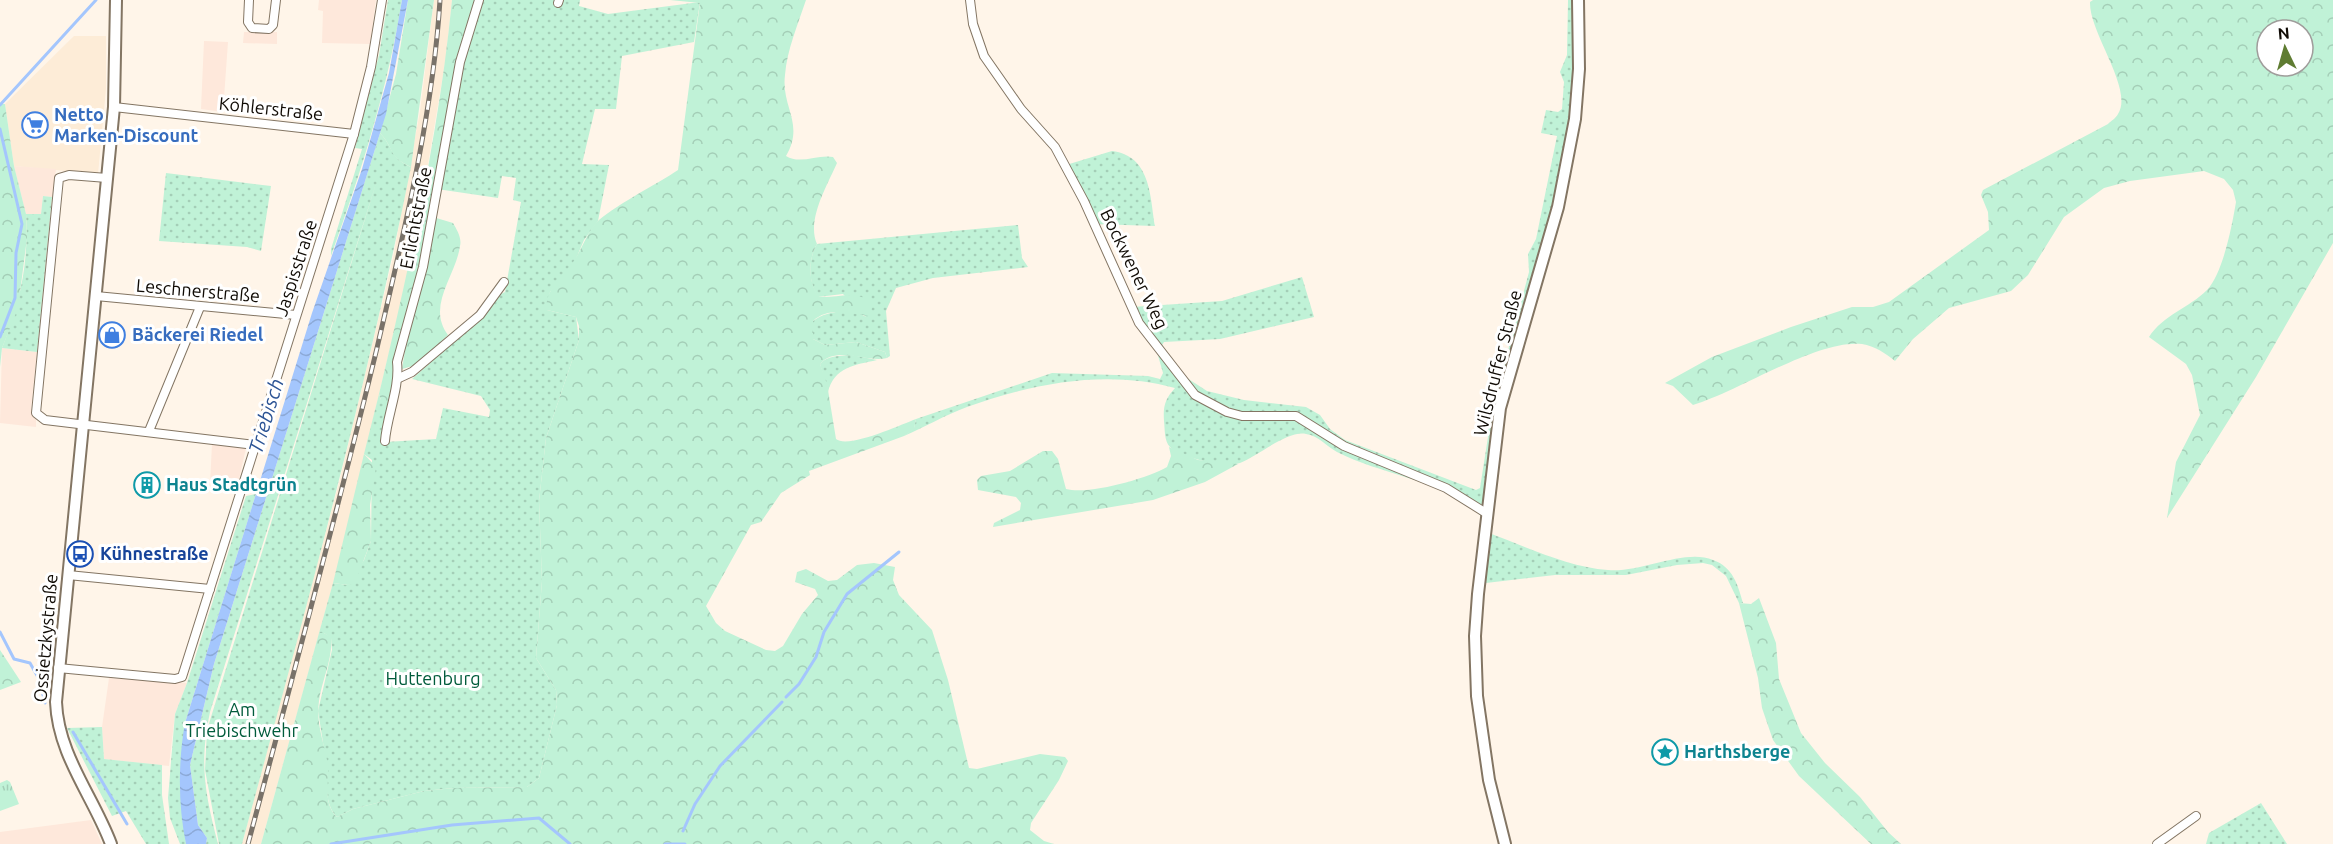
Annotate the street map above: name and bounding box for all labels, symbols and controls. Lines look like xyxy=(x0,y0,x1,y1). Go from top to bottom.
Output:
north arrow xyxy=(2255,18,2315,78)
text: N xyxy=(2277,24,2290,43)
street label: Köhlerstraße xyxy=(218,93,324,123)
place label: Netto Marken-Discount xyxy=(54,104,199,145)
supermarket icon: Netto Marken-Discount xyxy=(20,110,50,140)
street label: Erlichtstraße xyxy=(395,165,435,271)
street label: Bockwener Weg xyxy=(1097,205,1173,332)
street label: Jaspisstraße xyxy=(270,217,320,319)
street label: Leschnerstraße xyxy=(135,275,261,305)
street label: Wilsdruffer Straße xyxy=(1469,288,1525,438)
shop icon: Bäckerei Riedel xyxy=(97,320,127,350)
place label: Bäckerei Riedel xyxy=(132,324,264,344)
water label: Triebisch xyxy=(243,376,288,456)
building icon: Haus Stadtgrün xyxy=(132,470,162,500)
place label: Haus Stadtgrün xyxy=(166,474,297,494)
bus stop icon: Kühnestraße xyxy=(65,539,95,569)
place label: Kühnestraße xyxy=(100,543,209,563)
street label: Ossietzkystraße xyxy=(29,573,61,703)
park label: Huttenburg xyxy=(385,668,481,688)
park label: Am Triebischwehr xyxy=(186,699,299,740)
place icon: Harthsberge xyxy=(1650,737,1680,767)
place label: Harthsberge xyxy=(1684,741,1790,761)

